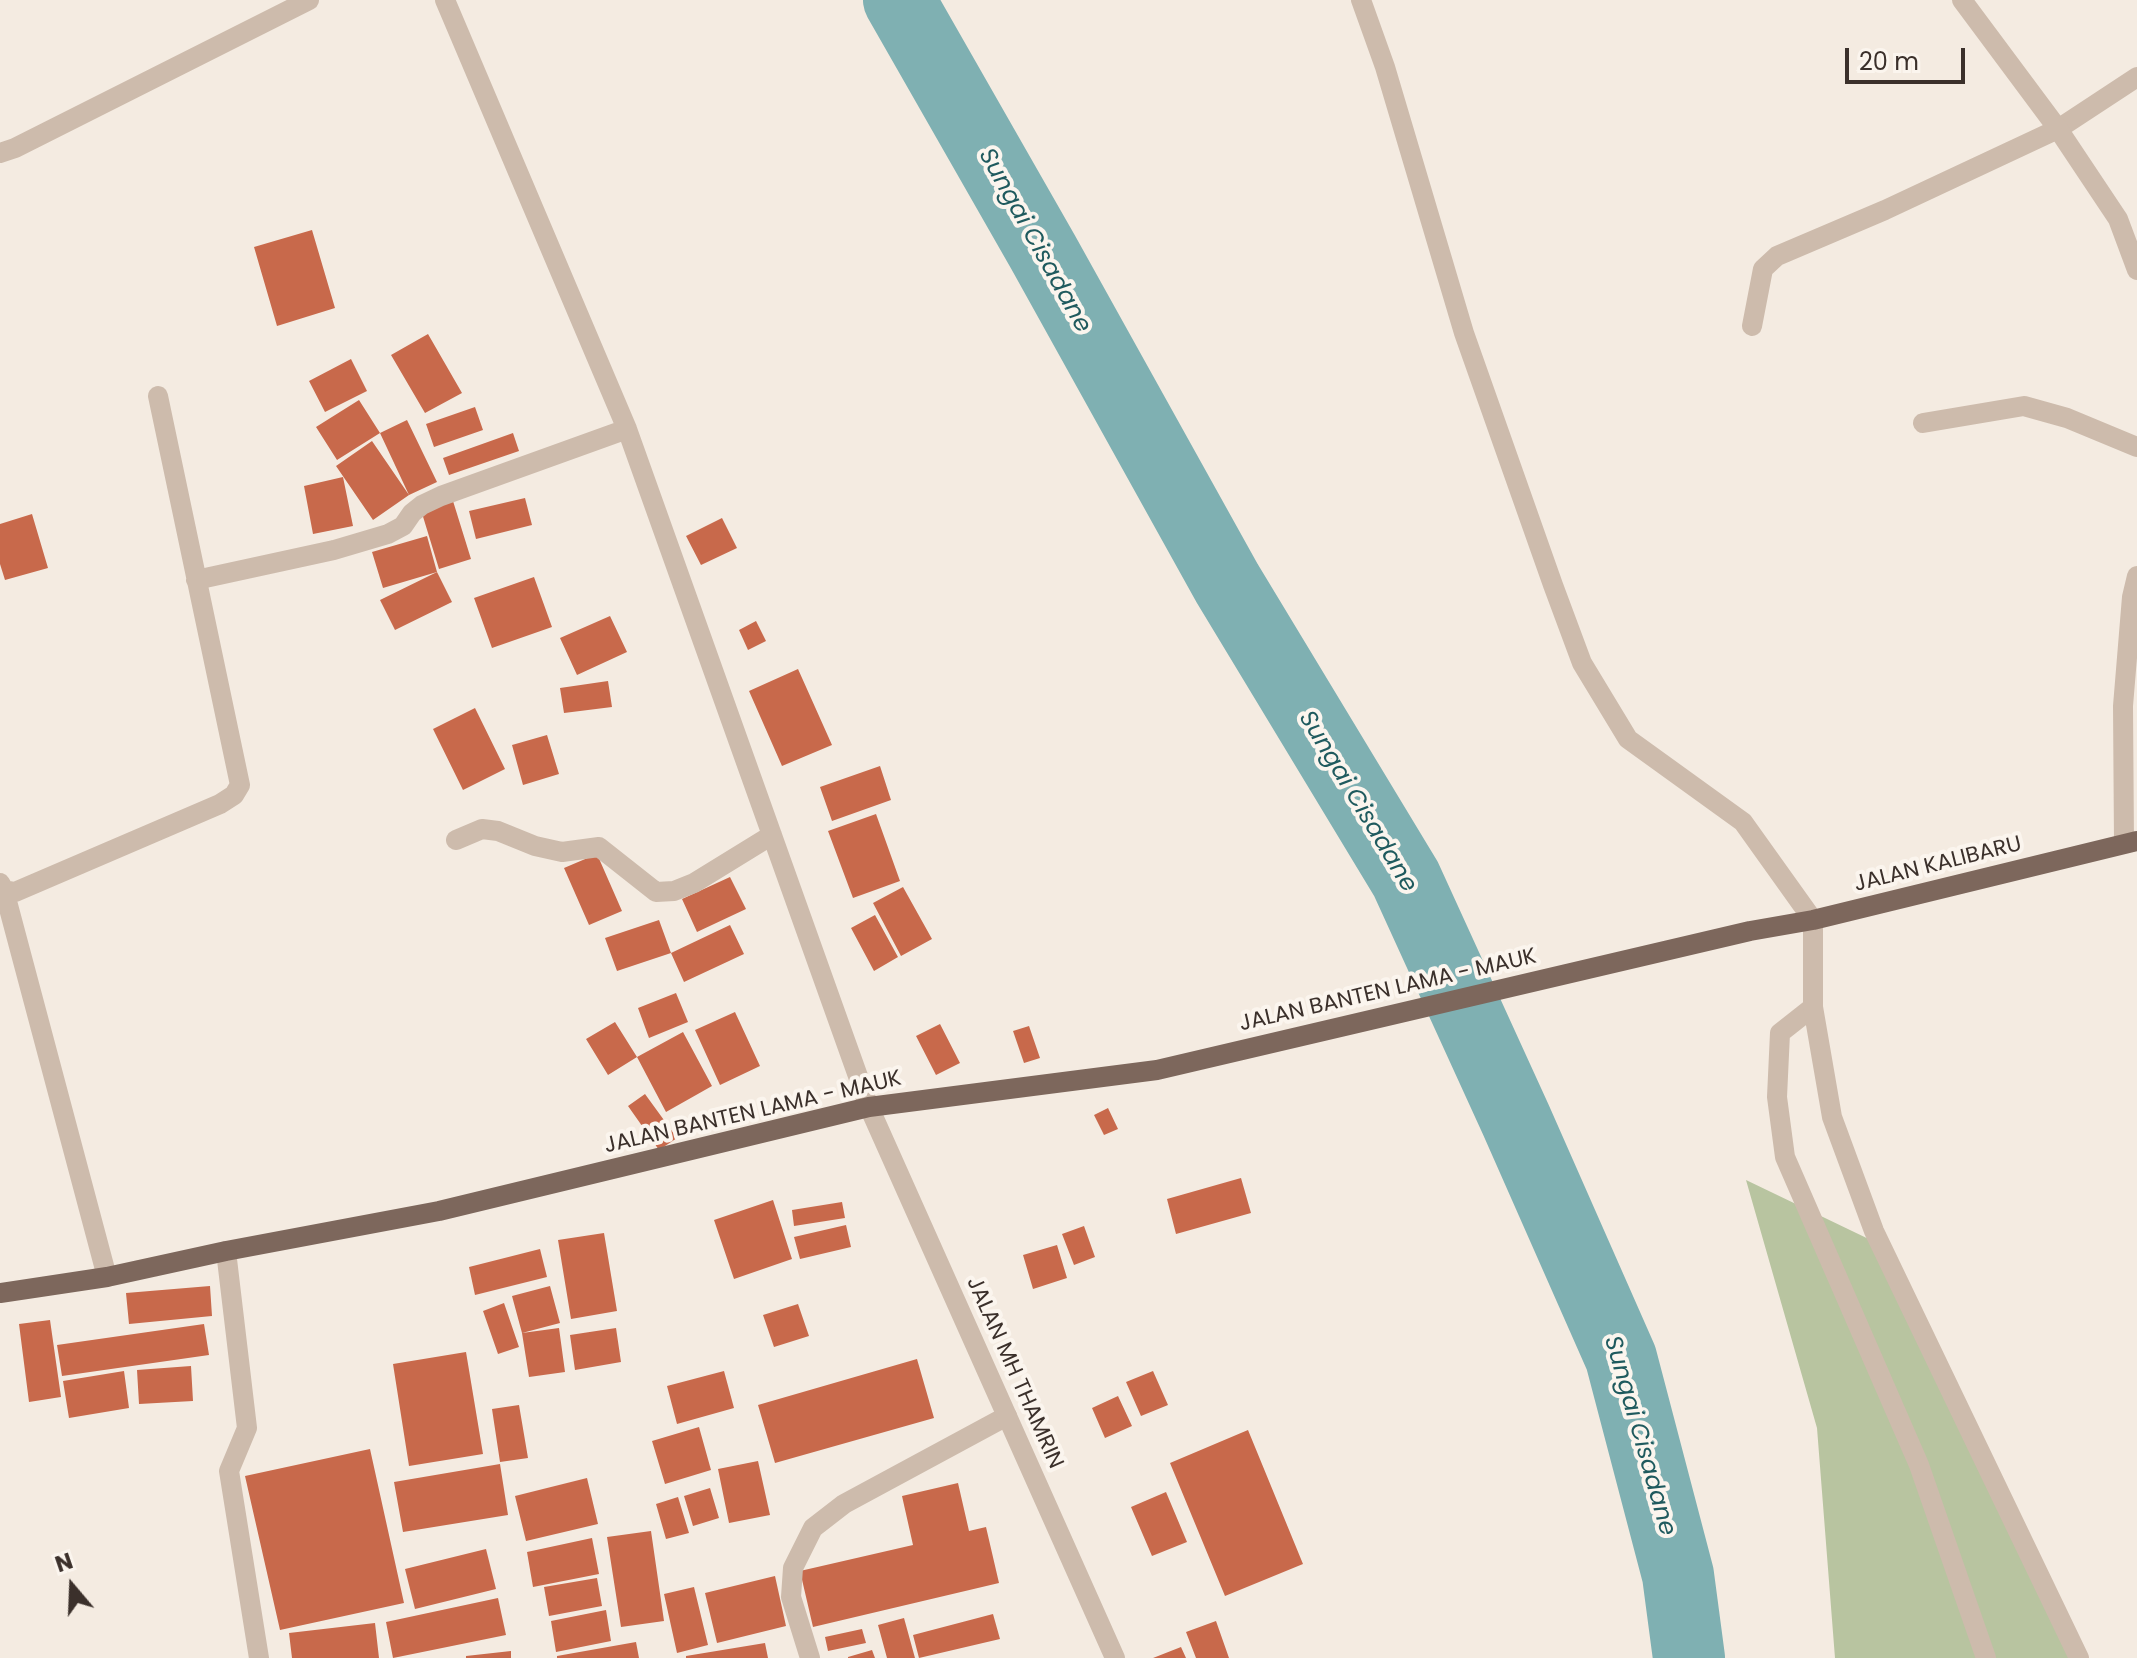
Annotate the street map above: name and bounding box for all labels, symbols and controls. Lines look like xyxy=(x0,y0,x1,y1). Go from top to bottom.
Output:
scale bar xyxy=(1849,32,1969,82)
text: 20 m xyxy=(1859,45,1919,78)
water label: Sungai Cisadane xyxy=(971,144,1097,338)
water label: Sungai Cisadane xyxy=(1292,706,1422,898)
street label: JALAN KALIBARU xyxy=(1852,831,2024,899)
street label: JALAN BANTEN LAMA - MAUK xyxy=(1237,944,1539,1038)
street label: JALAN BANTEN LAMA - MAUK xyxy=(602,1066,904,1160)
street label: JALAN MH THAMRIN xyxy=(960,1273,1068,1473)
water label: Sungai Cisadane xyxy=(1597,1333,1681,1539)
text: N xyxy=(51,1545,77,1580)
north arrow xyxy=(32,1546,112,1626)

